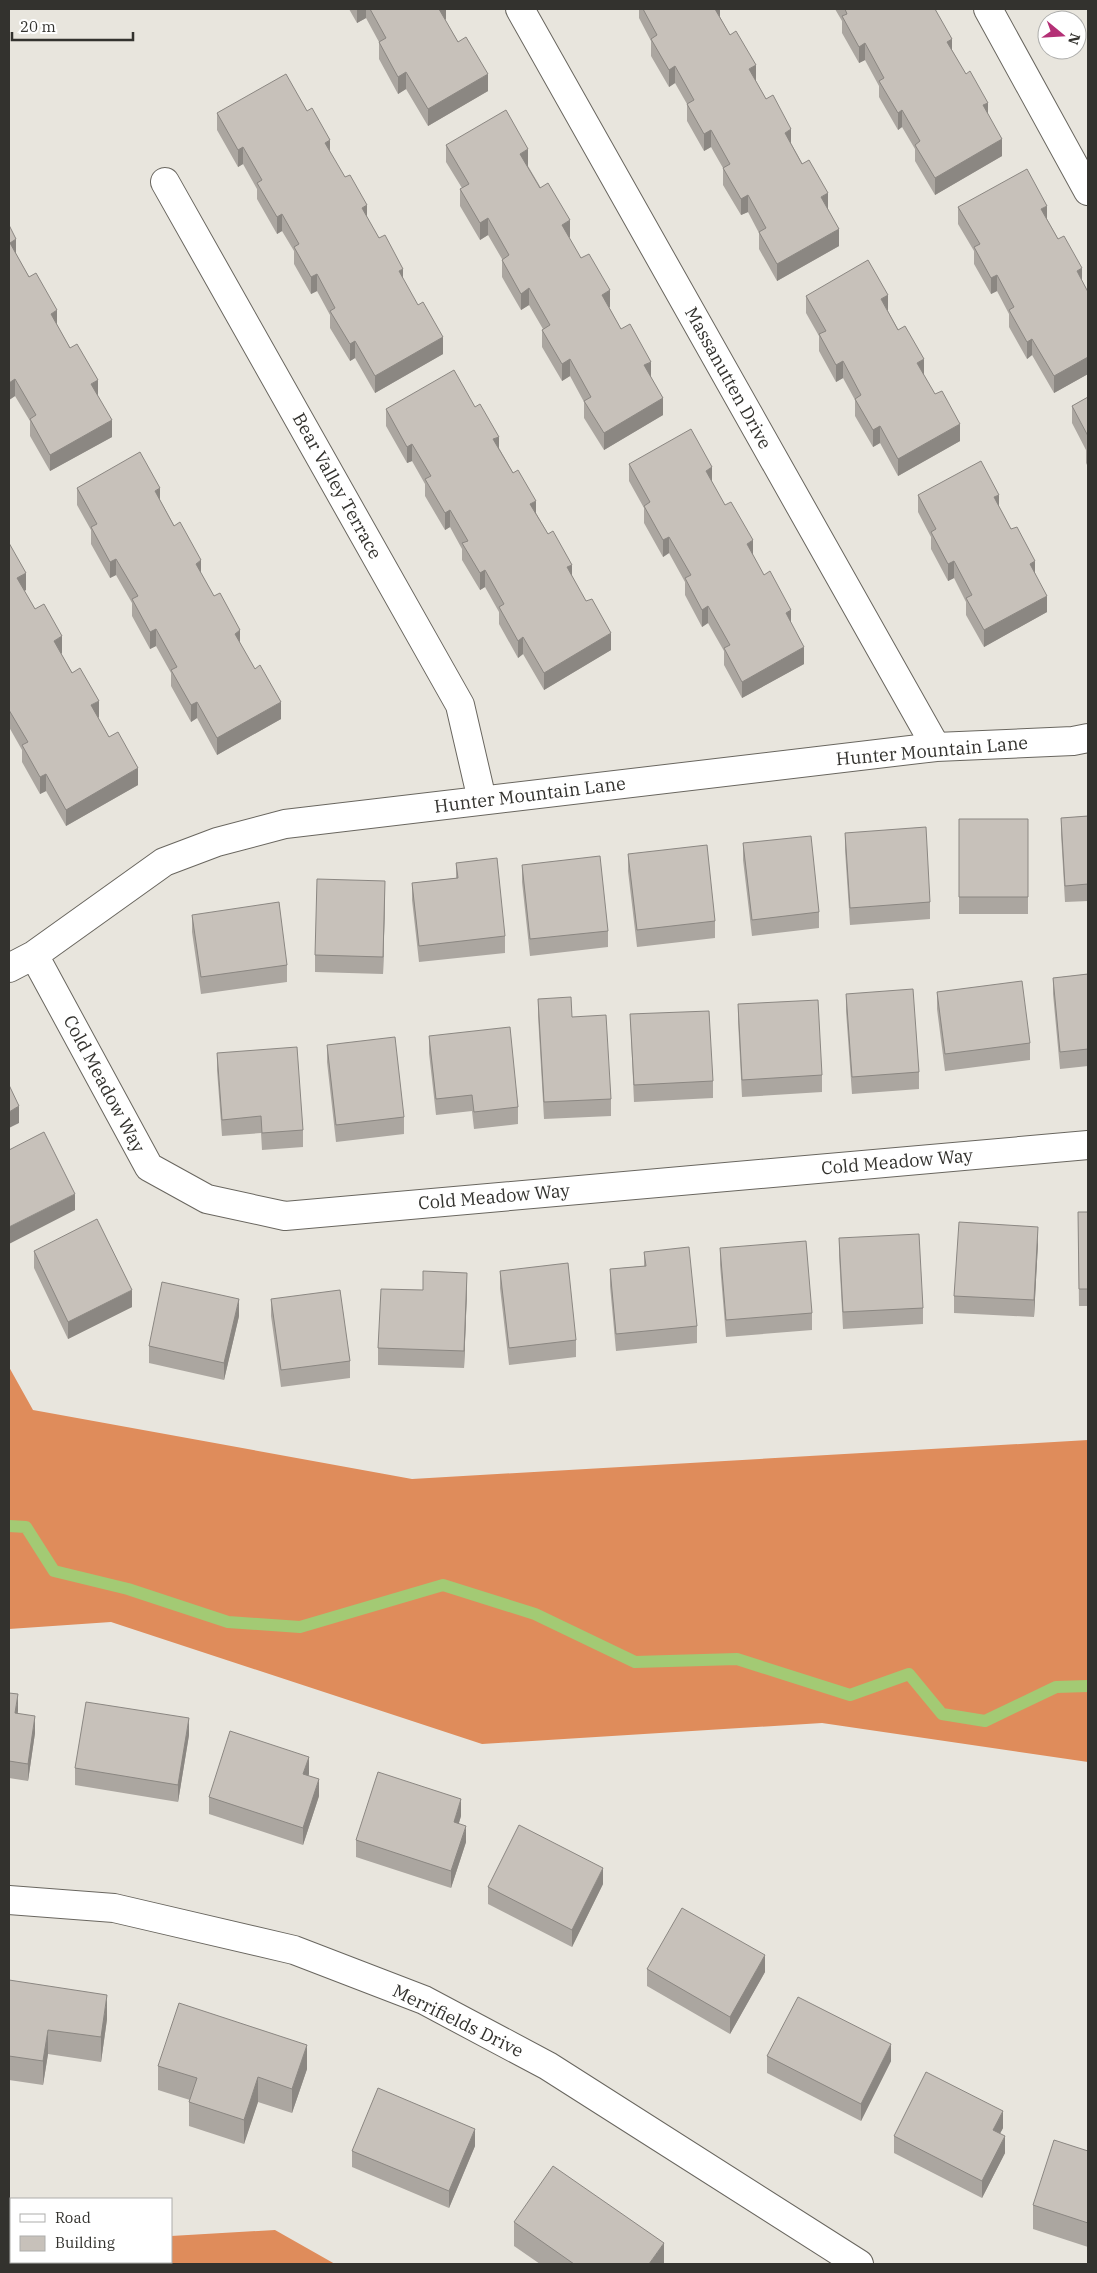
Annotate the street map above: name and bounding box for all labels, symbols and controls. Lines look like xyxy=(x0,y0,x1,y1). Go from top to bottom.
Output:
scale bar xyxy=(12,10,134,42)
north arrow xyxy=(1037,10,1087,60)
text: 20 m xyxy=(20,17,56,36)
text: N xyxy=(1064,31,1085,47)
street label: Massanutten Drive xyxy=(680,303,777,453)
street label: Bear Valley Terrace xyxy=(288,409,387,563)
street label: Hunter Mountain Lane xyxy=(835,731,1029,770)
street label: Hunter Mountain Lane xyxy=(433,771,627,818)
street label: Cold Meadow Way xyxy=(59,1011,151,1157)
street label: Cold Meadow Way xyxy=(820,1143,974,1180)
street label: Cold Meadow Way xyxy=(417,1178,571,1215)
street label: Merrifields Drive xyxy=(389,1979,527,2062)
legend xyxy=(10,2198,172,2263)
text: Road xyxy=(55,2208,91,2227)
text: Building xyxy=(55,2233,115,2252)

